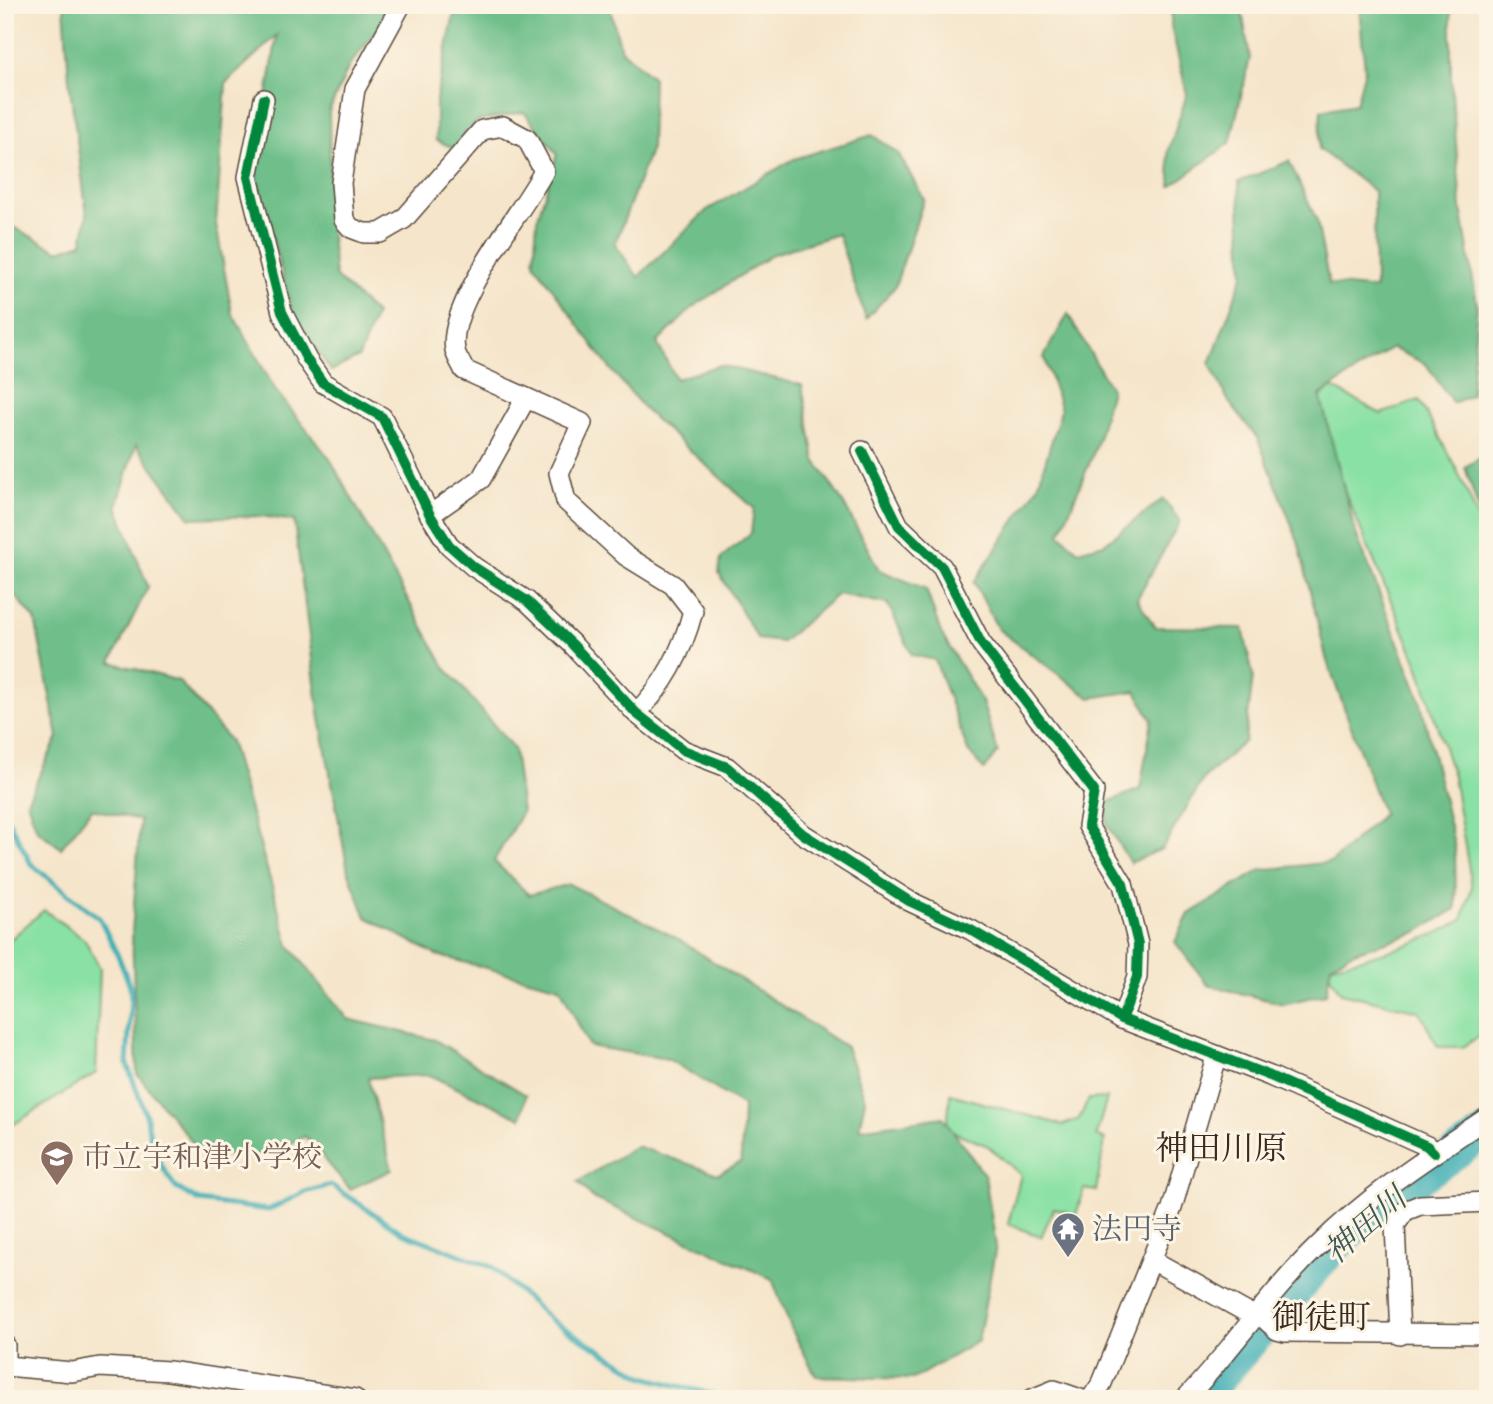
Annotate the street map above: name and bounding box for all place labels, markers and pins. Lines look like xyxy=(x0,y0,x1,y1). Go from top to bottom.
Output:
school or university icon: 市立宇和津小学校 xyxy=(38,1138,76,1187)
place label: 市立宇和津小学校 xyxy=(82,1139,322,1176)
temple icon: 法円寺 xyxy=(1049,1210,1087,1259)
place label: 法円寺 xyxy=(1092,1211,1182,1248)

